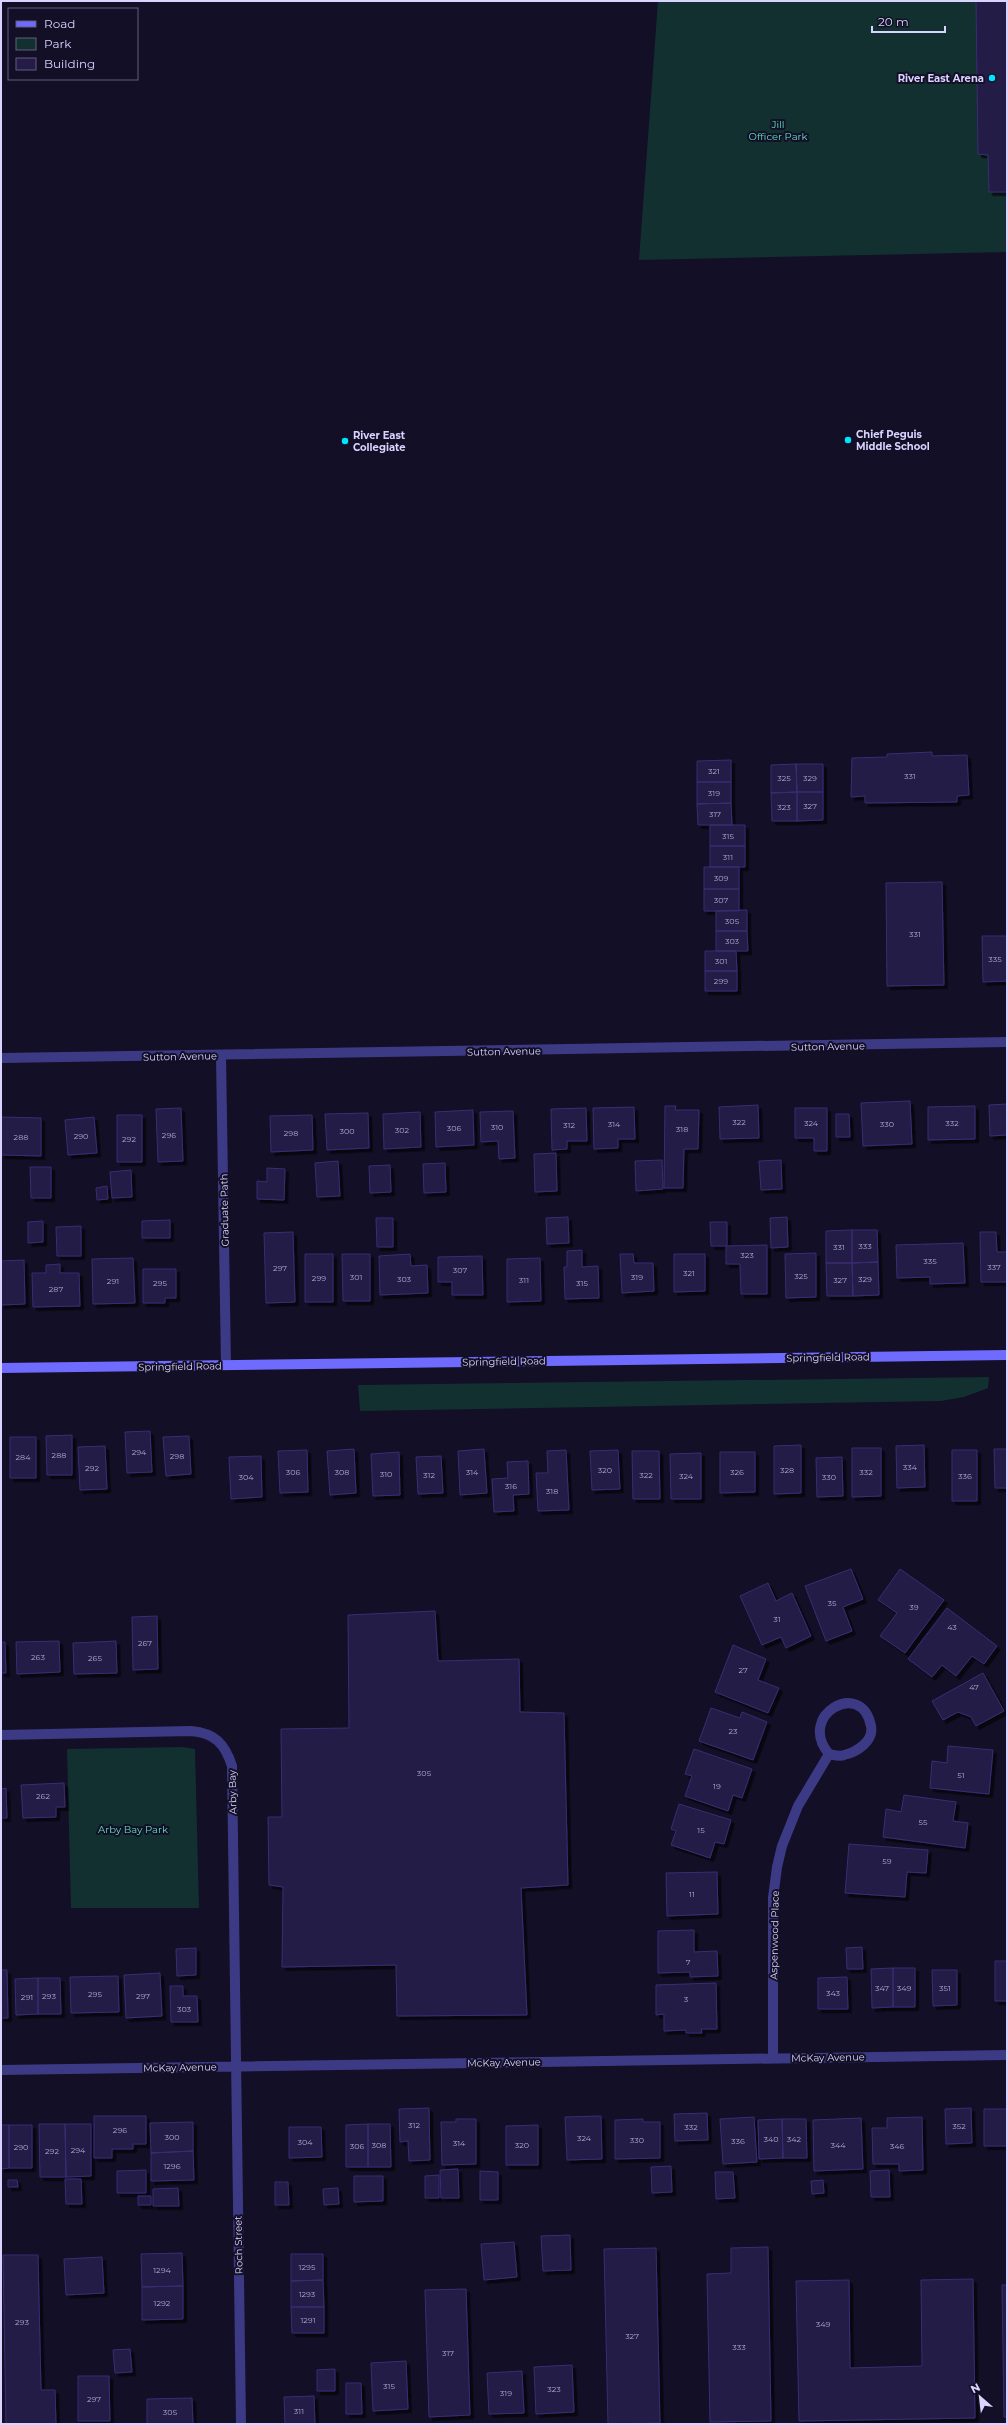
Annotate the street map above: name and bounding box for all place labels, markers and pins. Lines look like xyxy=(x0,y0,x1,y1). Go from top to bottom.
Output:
place label: River East Arena xyxy=(898,72,984,85)
marker: River East Arena xyxy=(987,73,997,83)
place label: Chief Peguis Middle School xyxy=(856,428,930,453)
place label: River East Collegiate xyxy=(353,429,406,454)
marker: Chief Peguis Middle School xyxy=(843,435,853,445)
marker: River East Collegiate xyxy=(340,436,350,446)

